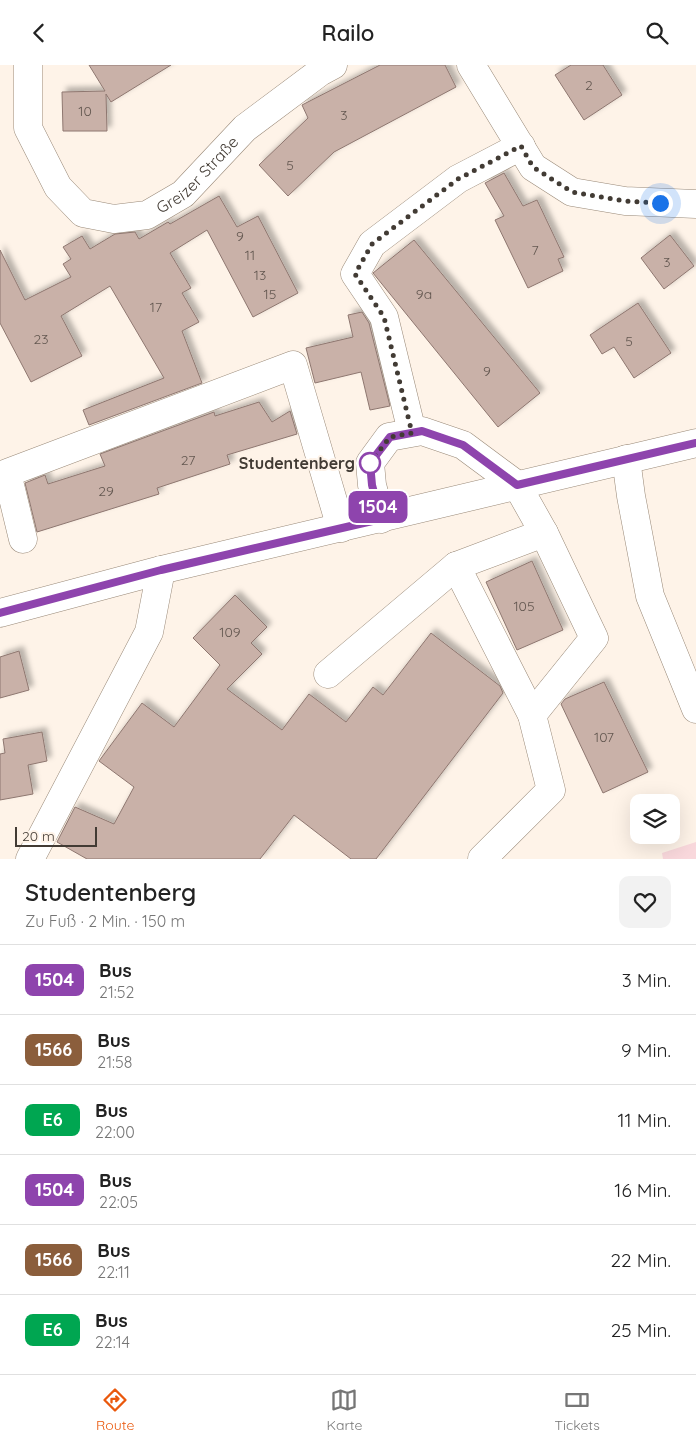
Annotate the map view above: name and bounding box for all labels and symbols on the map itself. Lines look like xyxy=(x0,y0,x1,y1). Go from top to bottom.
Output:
house number: 2 xyxy=(585,76,593,94)
house number: 10 xyxy=(78,102,92,120)
house number: 3 xyxy=(340,106,348,124)
street label: Greizer Straße xyxy=(153,132,242,217)
house number: 5 xyxy=(286,156,294,174)
your location xyxy=(648,191,673,216)
house number: 9 xyxy=(236,227,244,245)
house number: 7 xyxy=(531,241,539,259)
house number: 11 xyxy=(245,246,255,264)
house number: 3 xyxy=(663,253,671,271)
house number: 13 xyxy=(254,266,266,284)
house number: 15 xyxy=(264,285,276,303)
house number: 9a xyxy=(416,285,432,303)
house number: 17 xyxy=(150,298,162,316)
house number: 23 xyxy=(33,330,49,348)
house number: 5 xyxy=(625,332,633,350)
house number: 9 xyxy=(483,362,491,380)
house number: 27 xyxy=(181,451,195,469)
marker: Studentenberg xyxy=(359,452,381,474)
place label: Studentenberg xyxy=(239,453,355,473)
house number: 29 xyxy=(98,482,114,500)
line badge: 1504 xyxy=(343,491,413,523)
house number: 105 xyxy=(513,597,535,615)
house number: 109 xyxy=(219,623,241,641)
house number: 107 xyxy=(594,728,614,746)
scale bar xyxy=(15,824,98,847)

